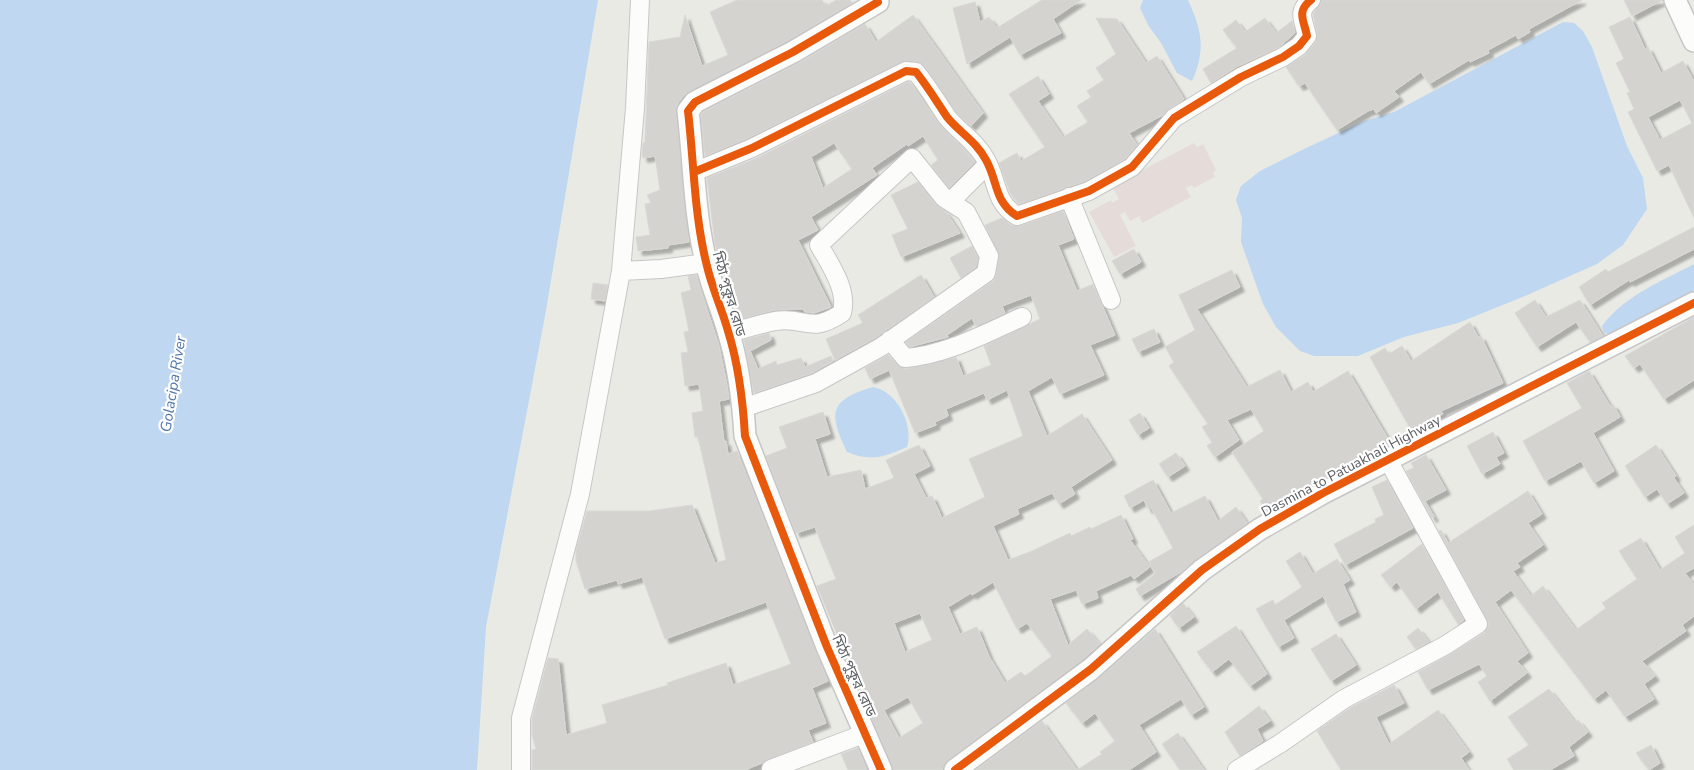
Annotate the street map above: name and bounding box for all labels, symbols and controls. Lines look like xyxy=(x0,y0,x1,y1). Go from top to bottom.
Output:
street label: মিঠা পুকুর রোড xyxy=(708,248,750,340)
water label: Golacipa River xyxy=(156,334,191,434)
street label: Dasmina to Patuakhali Highway xyxy=(1258,410,1445,521)
street label: মিঠা পুকুর রোড xyxy=(827,631,881,721)

